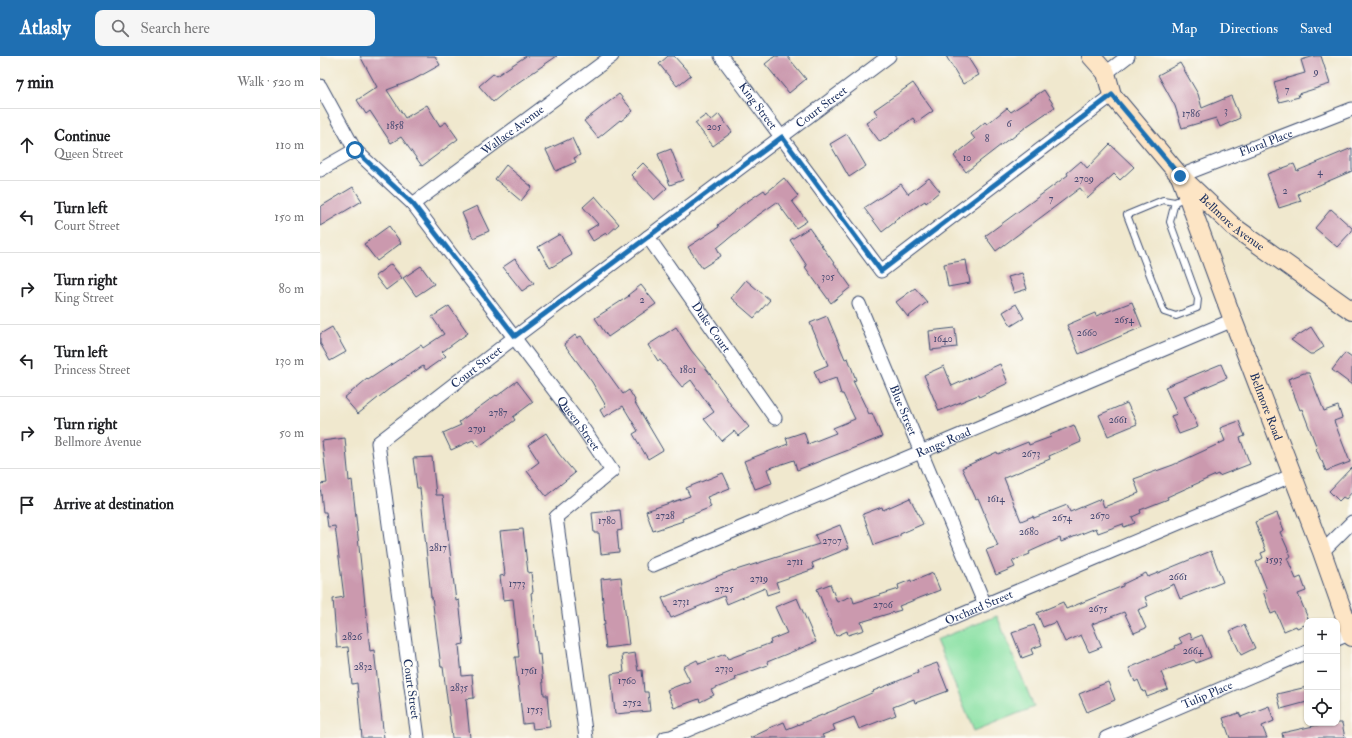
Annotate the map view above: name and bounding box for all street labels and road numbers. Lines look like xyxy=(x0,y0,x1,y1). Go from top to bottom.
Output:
street label: King Street xyxy=(736,79,781,132)
street label: Court Street xyxy=(793,83,850,131)
street label: Wallace Avenue xyxy=(477,102,547,159)
street label: Floral Place xyxy=(1237,125,1295,160)
street label: Bellmore Avenue xyxy=(1196,191,1268,254)
street label: Duke Court xyxy=(688,299,734,355)
street label: Court Street xyxy=(448,342,505,391)
street label: Bellmore Road xyxy=(1246,370,1286,442)
street label: Blue Street xyxy=(886,382,921,438)
street label: Queen Street xyxy=(554,393,603,454)
street label: Range Road xyxy=(913,424,973,461)
street label: Orchard Street xyxy=(943,586,1015,628)
street label: Court Street xyxy=(399,658,423,720)
street label: Tulip Place xyxy=(1180,677,1235,712)

